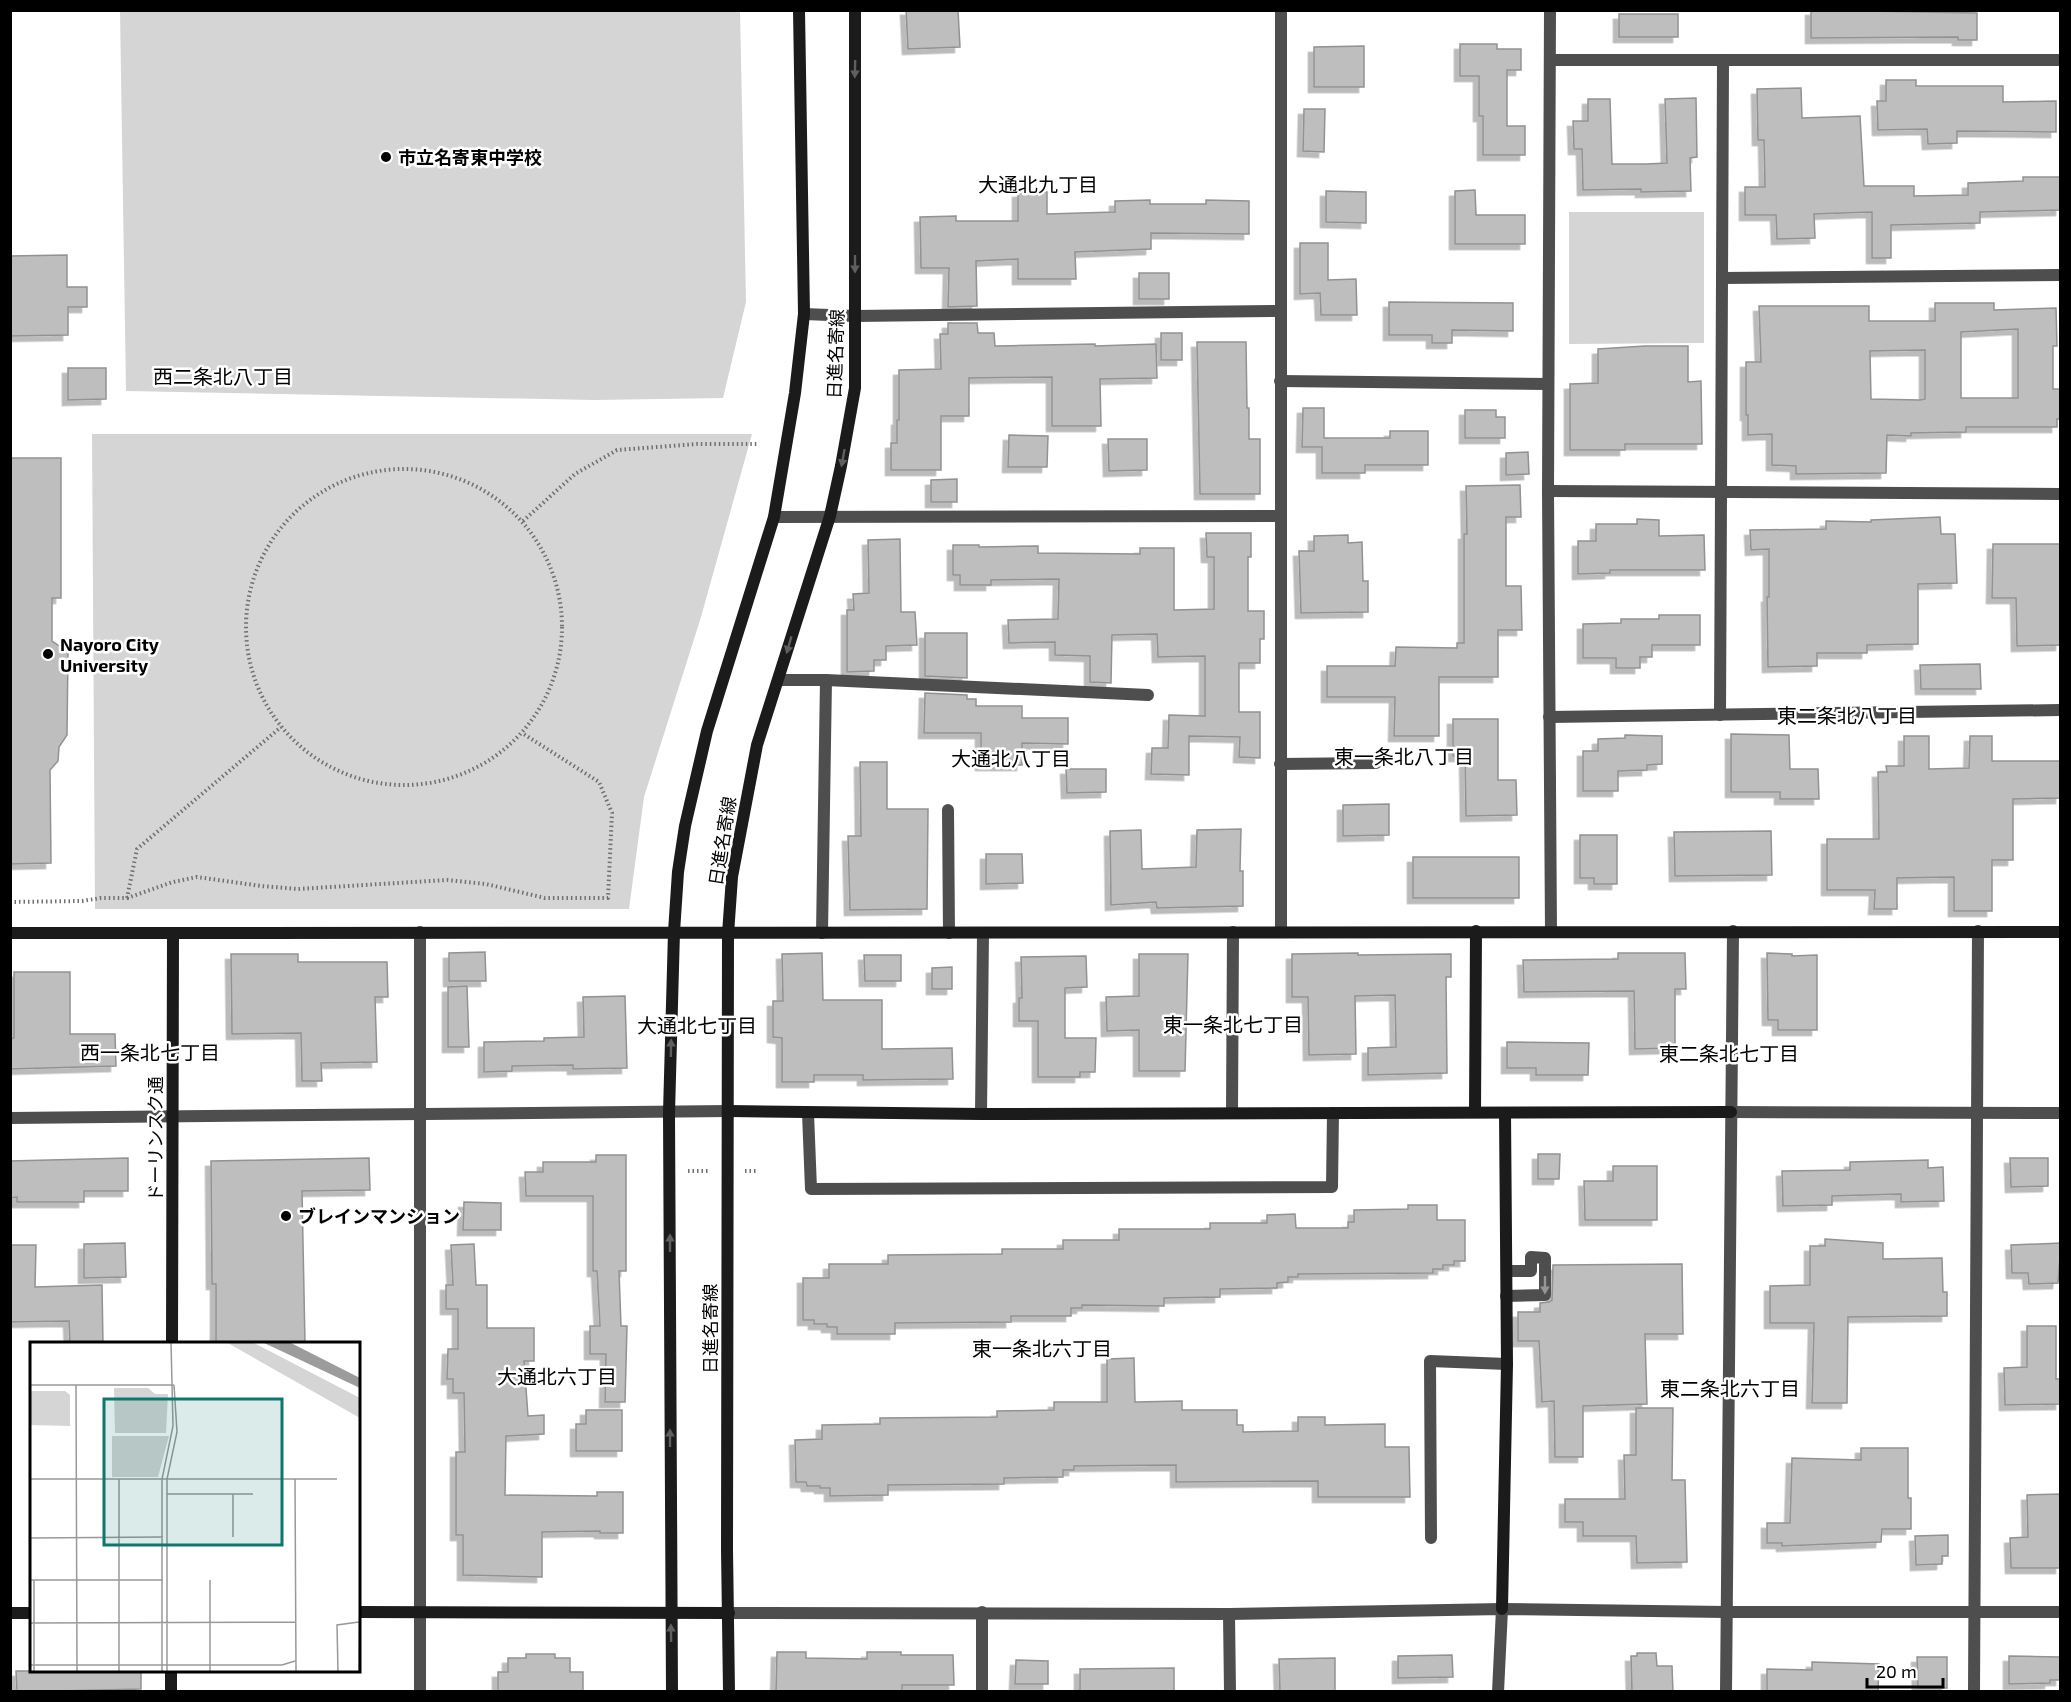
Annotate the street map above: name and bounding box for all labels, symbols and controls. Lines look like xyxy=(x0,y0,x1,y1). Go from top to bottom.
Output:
one-way arrow xyxy=(850,59,859,78)
place label: 市立名寄東中学校 xyxy=(398,146,542,168)
marker: 市立名寄東中学校 xyxy=(379,150,393,164)
district label: 大通北九丁目 xyxy=(978,172,1098,196)
one-way arrow xyxy=(850,254,860,273)
street label: 日進名寄線 xyxy=(822,309,848,399)
district label: 西二条北八丁目 xyxy=(153,364,293,388)
one-way arrow xyxy=(838,449,847,468)
place label: Nayoro City University xyxy=(60,633,160,676)
one-way arrow xyxy=(784,636,793,654)
marker: Nayoro City University xyxy=(41,647,55,661)
district label: 東二条北八丁目 xyxy=(1777,703,1917,727)
district label: 東一条北八丁目 xyxy=(1334,744,1474,768)
district label: 大通北八丁目 xyxy=(951,746,1071,770)
street label: 日進名寄線 xyxy=(704,795,740,887)
district label: 東一条北七丁目 xyxy=(1163,1012,1303,1036)
district label: 大通北七丁目 xyxy=(637,1013,757,1037)
one-way arrow xyxy=(666,1039,676,1058)
district label: 西一条北七丁目 xyxy=(80,1040,220,1064)
district label: 東二条北七丁目 xyxy=(1659,1041,1799,1065)
street label: ドーリンスク通 xyxy=(144,1076,166,1202)
place label: ブレインマンション xyxy=(298,1205,460,1227)
marker: ブレインマンション xyxy=(279,1209,293,1223)
one-way arrow xyxy=(665,1234,675,1253)
one-way arrow xyxy=(1540,1275,1550,1294)
street label: 日進名寄線 xyxy=(699,1284,721,1374)
district label: 東一条北六丁目 xyxy=(972,1336,1112,1360)
inset map xyxy=(30,1342,360,1672)
district label: 大通北六丁目 xyxy=(497,1364,617,1388)
district label: 東二条北六丁目 xyxy=(1660,1376,1800,1400)
one-way arrow xyxy=(665,1429,675,1448)
one-way arrow xyxy=(666,1624,676,1643)
scale bar xyxy=(1867,1651,1944,1689)
text: 20 m xyxy=(1876,1660,1917,1682)

